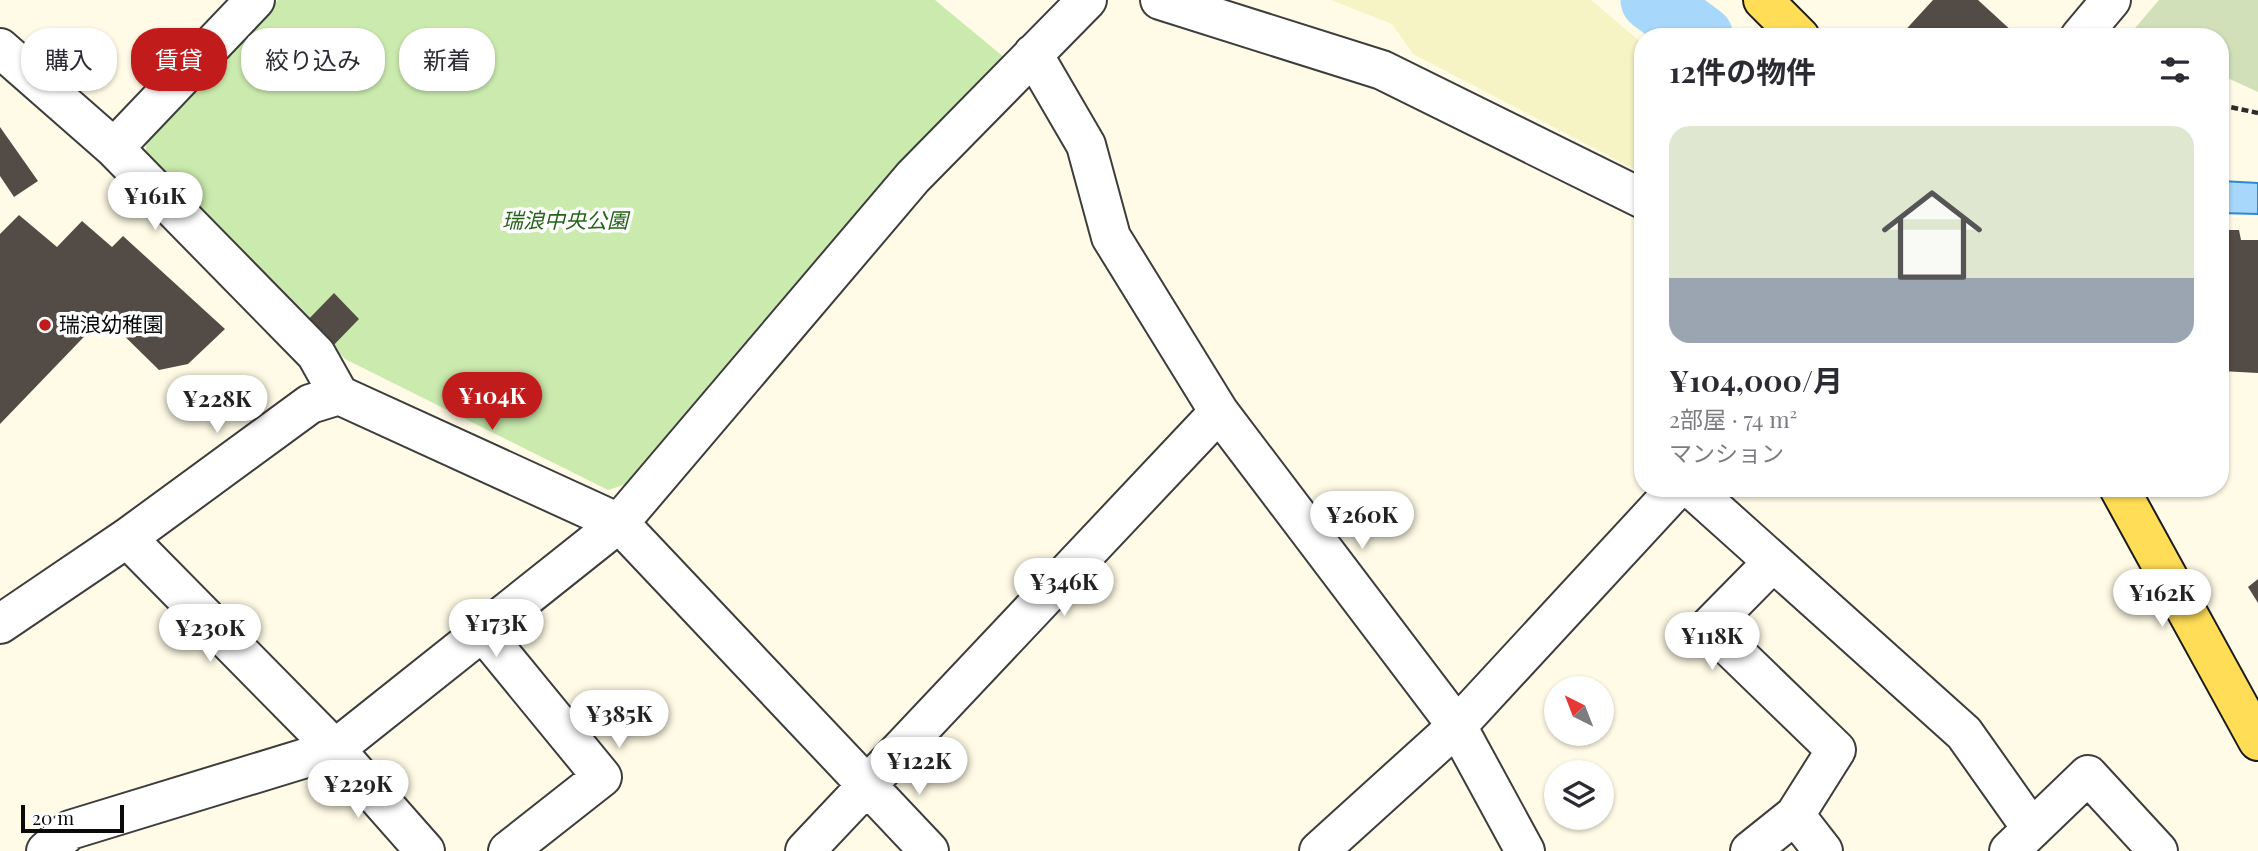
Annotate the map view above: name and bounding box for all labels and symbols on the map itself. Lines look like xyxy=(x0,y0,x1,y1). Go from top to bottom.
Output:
pin: ¥161K xyxy=(106,173,204,232)
park label: 瑞浪中央公園 xyxy=(502,205,631,233)
place label: 瑞浪幼稚園 xyxy=(59,309,164,337)
marker: 瑞浪幼稚園 xyxy=(37,317,53,333)
pin: ¥104K xyxy=(443,372,541,432)
pin: ¥228K xyxy=(168,376,266,435)
pin: ¥260K xyxy=(1313,491,1411,551)
pin: ¥346K xyxy=(1015,558,1113,618)
pin: ¥162K xyxy=(2113,570,2211,629)
pin: ¥173K xyxy=(447,600,545,659)
pin: ¥230K xyxy=(161,604,259,664)
pin: ¥118K xyxy=(1663,612,1761,672)
north arrow xyxy=(1544,676,1614,746)
pin: ¥385K xyxy=(570,690,668,750)
pin: ¥122K xyxy=(870,738,968,797)
pin: ¥229K xyxy=(309,760,407,820)
scale bar xyxy=(21,802,124,834)

